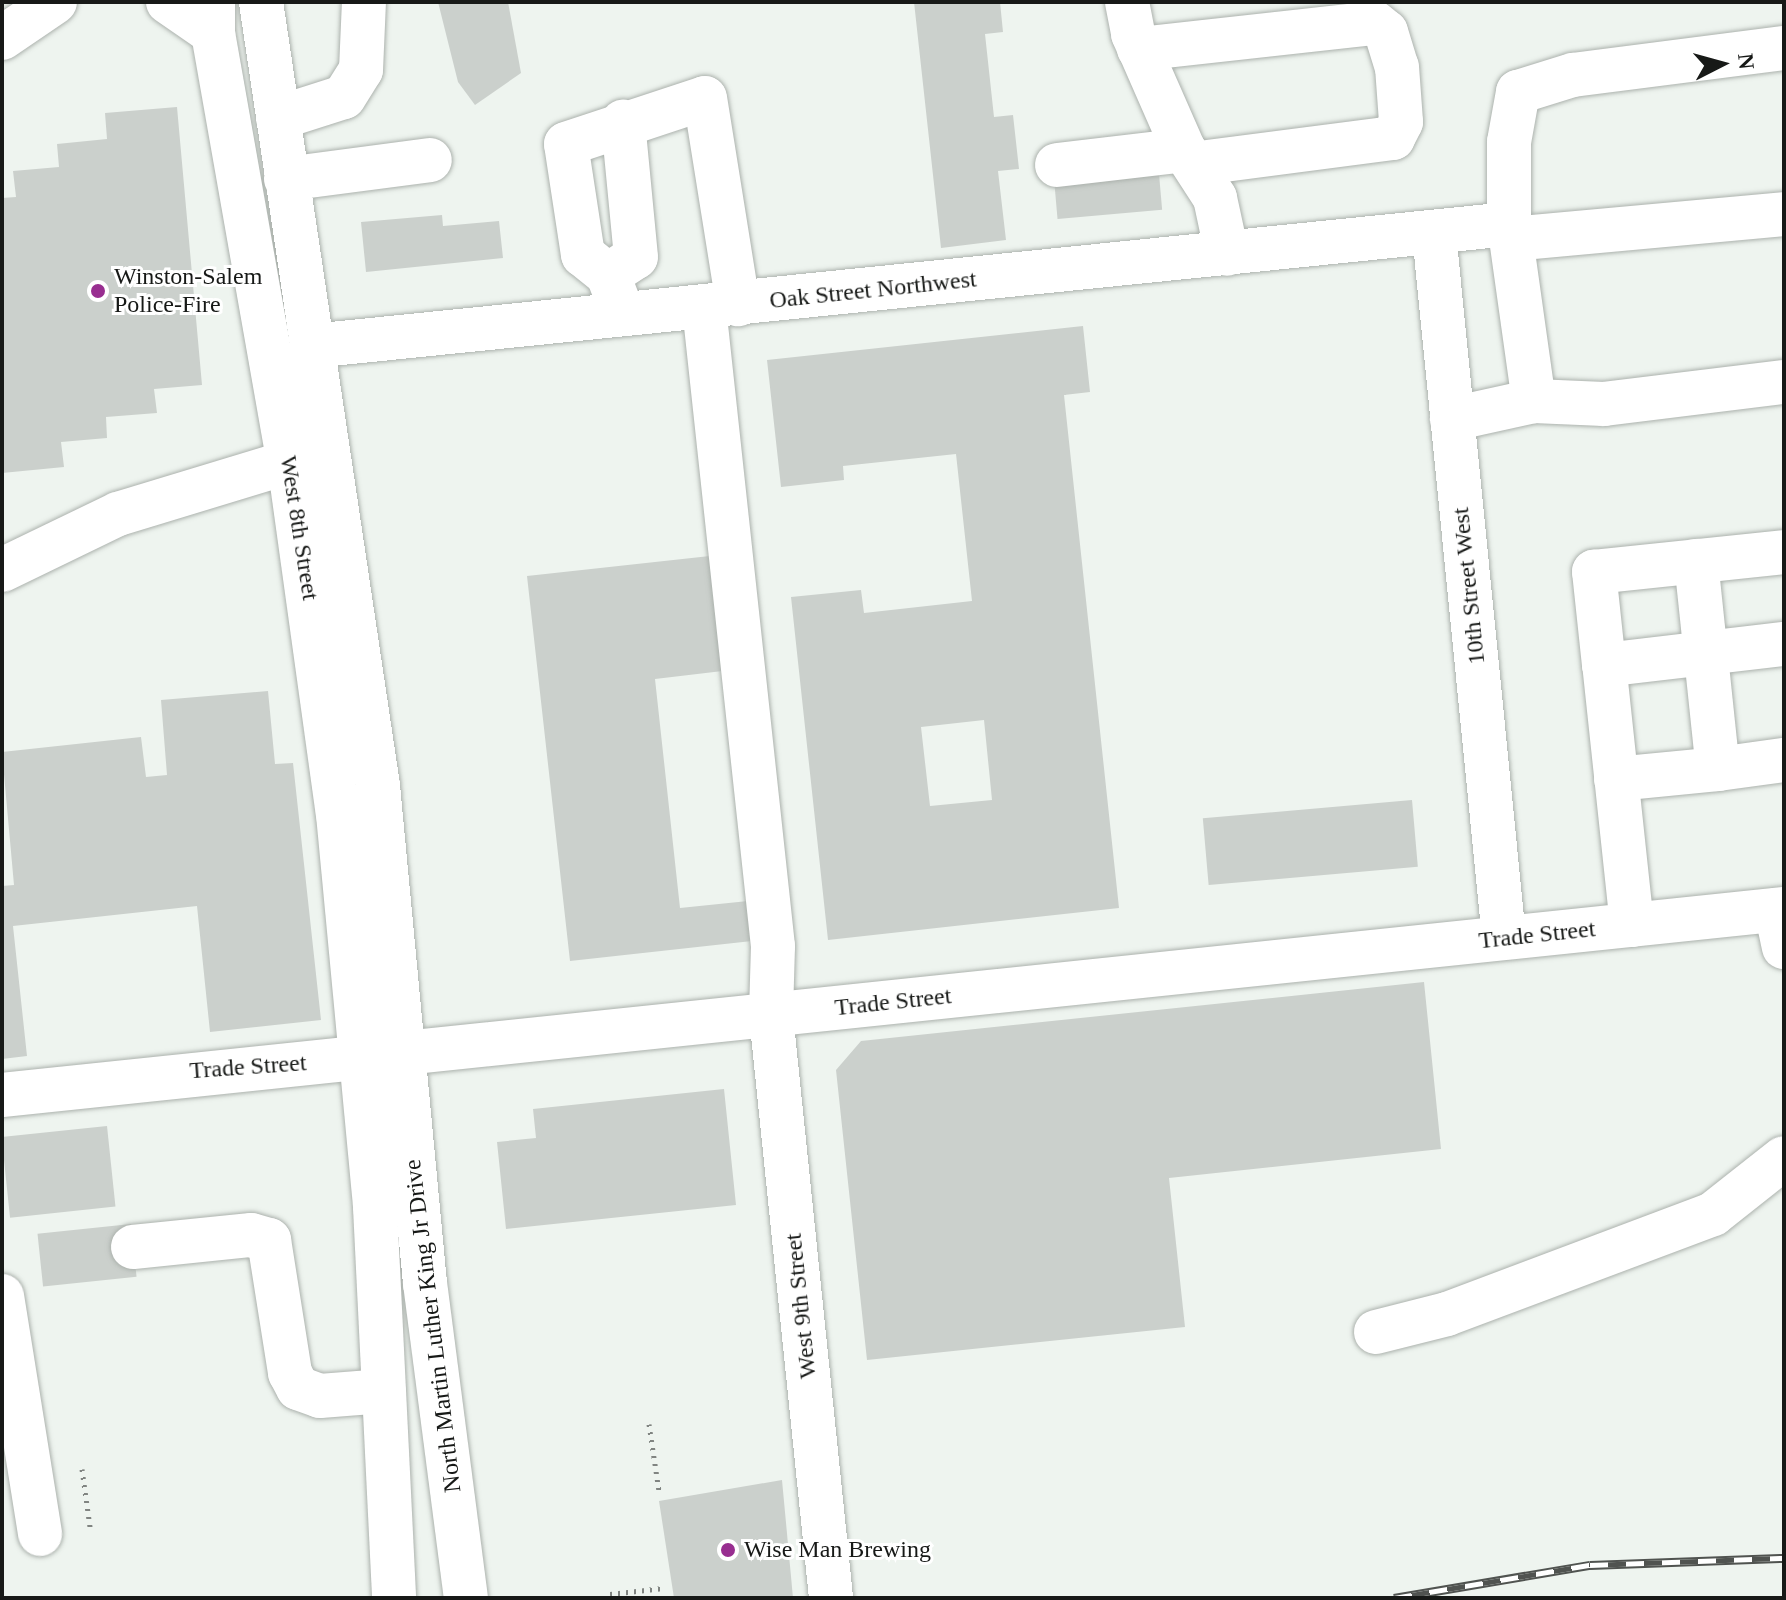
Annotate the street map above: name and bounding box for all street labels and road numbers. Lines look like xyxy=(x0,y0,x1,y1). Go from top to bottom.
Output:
street label: Oak Street Northwest xyxy=(768,265,978,315)
street label: West 8th Street xyxy=(273,454,325,602)
street label: 10th Street West xyxy=(1446,506,1492,666)
street label: Trade Street xyxy=(1477,915,1597,955)
street label: Trade Street xyxy=(833,982,953,1022)
street label: Trade Street xyxy=(189,1049,307,1085)
street label: North Martin Luther King Jr Drive xyxy=(398,1158,468,1494)
street label: West 9th Street xyxy=(779,1232,823,1380)

